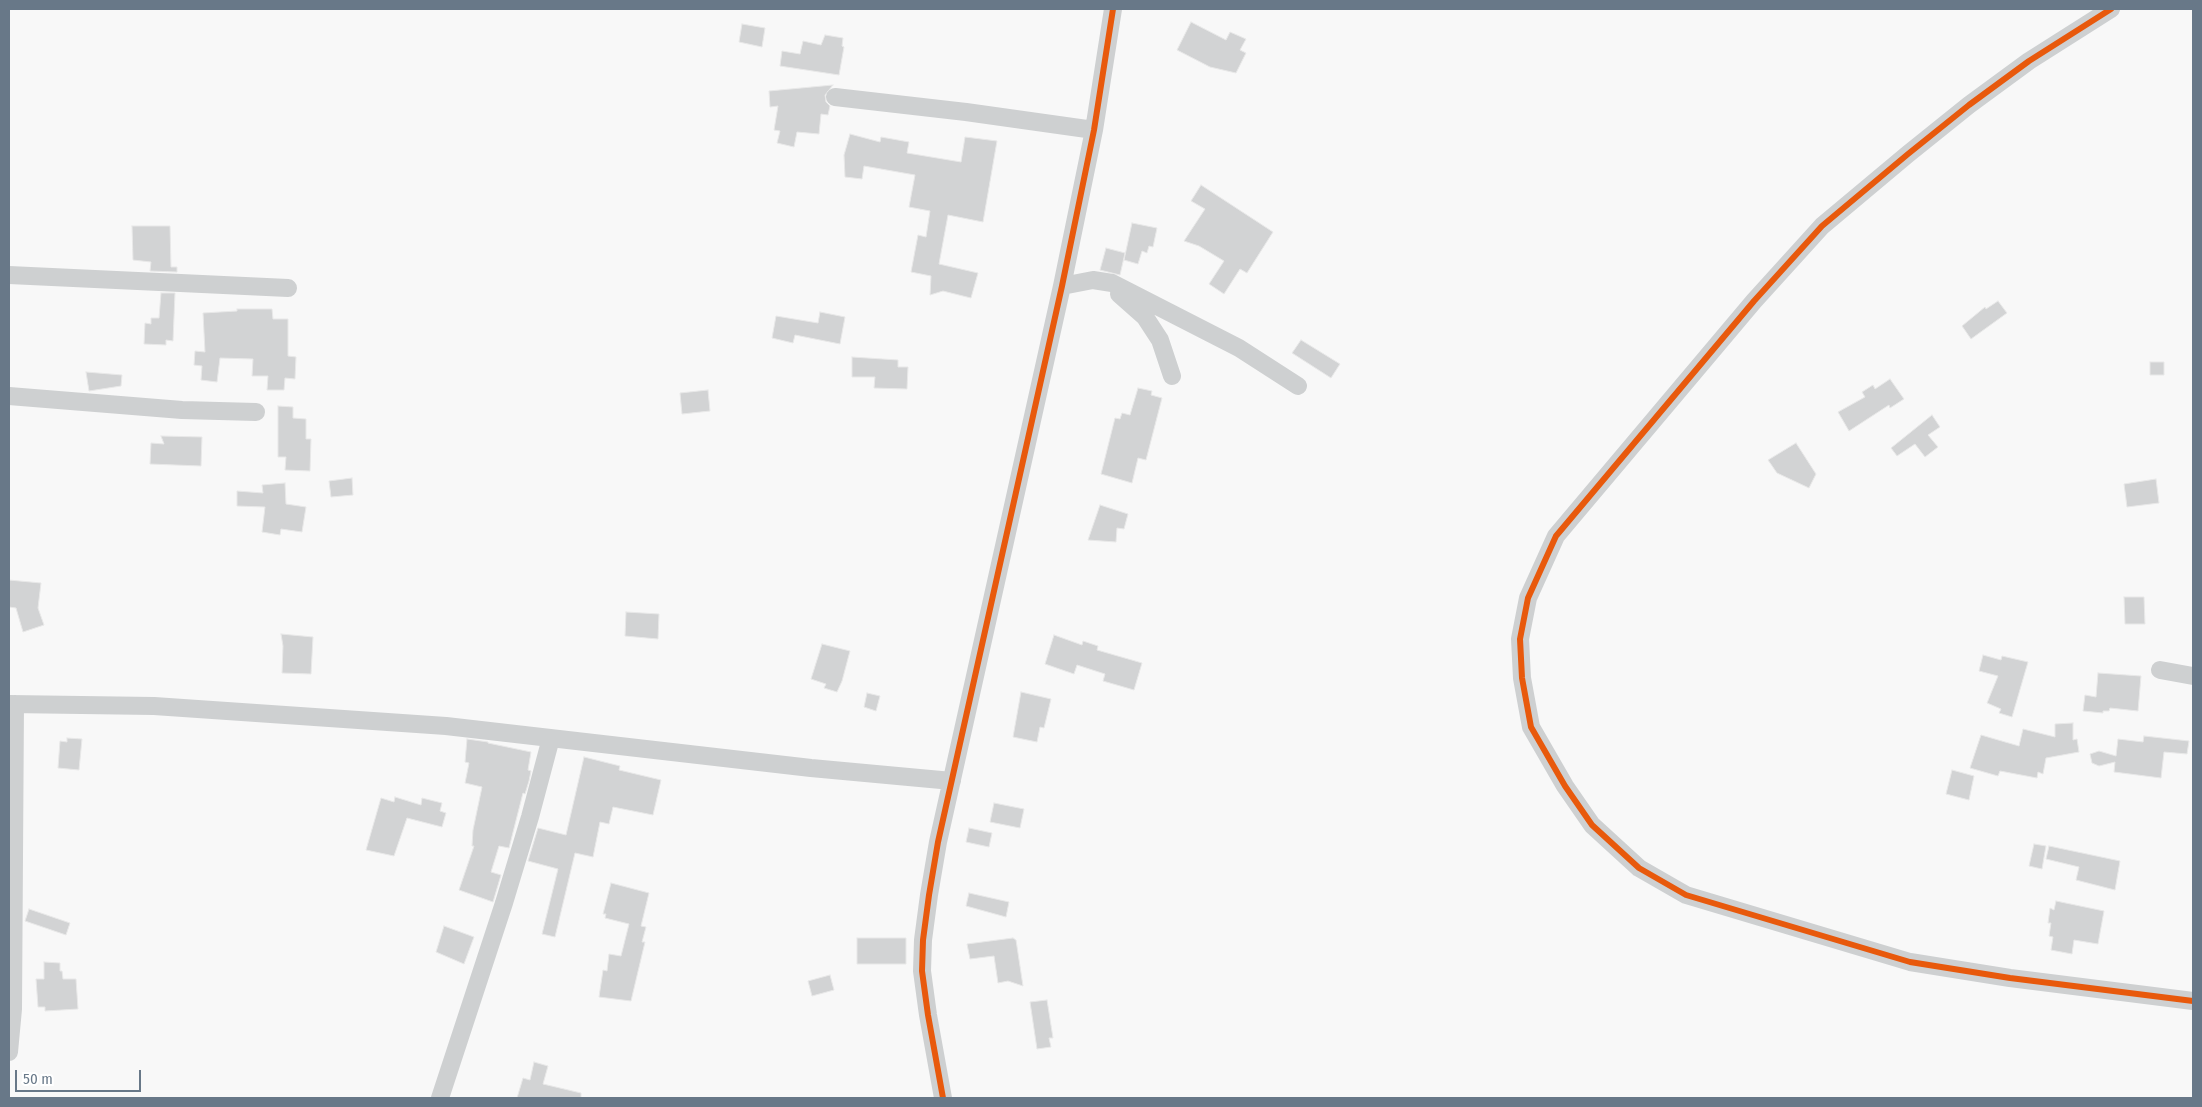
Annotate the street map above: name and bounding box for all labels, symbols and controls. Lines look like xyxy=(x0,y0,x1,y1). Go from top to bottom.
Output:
scale bar xyxy=(18,1060,144,1092)
text: 50 m xyxy=(23,1070,53,1088)

